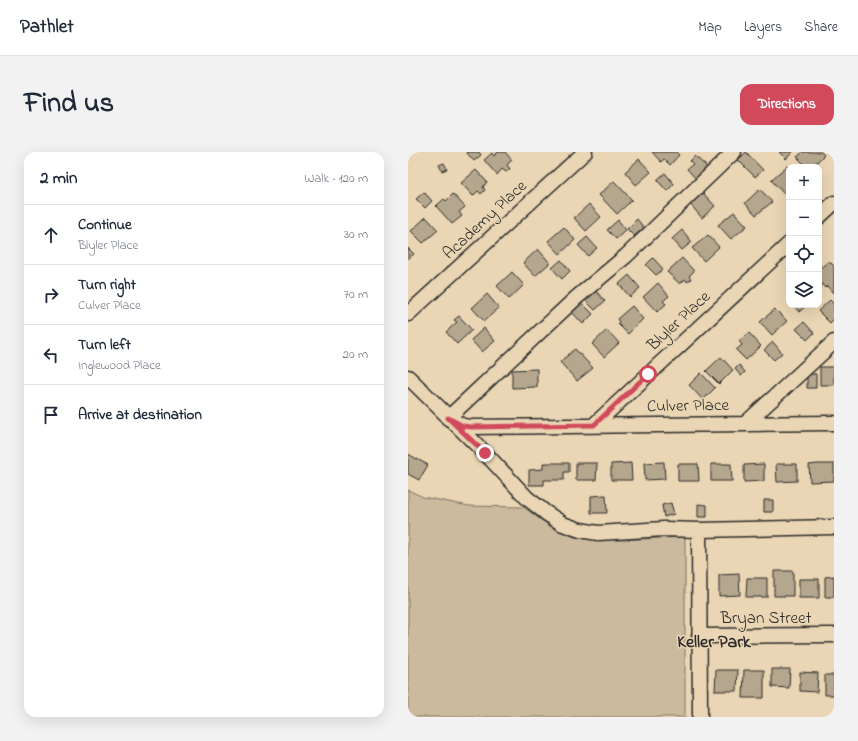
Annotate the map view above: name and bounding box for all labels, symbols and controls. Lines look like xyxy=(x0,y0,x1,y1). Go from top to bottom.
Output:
text: Pathlet xyxy=(20,14,74,41)
text: Map xyxy=(698,17,722,38)
text: Layers xyxy=(744,17,782,38)
text: Share xyxy=(804,17,838,38)
text: Find us xyxy=(24,84,114,125)
button: Directions xyxy=(740,84,834,125)
map controls xyxy=(786,164,822,308)
button: + xyxy=(786,164,822,200)
text: 2 min xyxy=(40,166,77,191)
text: Walk · 120 m xyxy=(304,169,368,188)
street label: Academy Place xyxy=(437,174,534,266)
button: − xyxy=(786,200,822,236)
text: Continue xyxy=(78,214,132,236)
icon: ahead xyxy=(40,224,62,246)
text: 30 m xyxy=(344,225,368,244)
text: Blyler Place xyxy=(78,236,138,255)
button: locate xyxy=(786,236,822,272)
button: layers xyxy=(786,272,822,308)
text: Turn right xyxy=(78,274,136,296)
icon: right xyxy=(40,284,62,306)
text: 70 m xyxy=(344,285,368,304)
street label: Blyler Place xyxy=(641,285,717,358)
text: Culver Place xyxy=(78,296,141,315)
text: Turn left xyxy=(78,334,131,356)
icon: left xyxy=(40,344,62,366)
text: 20 m xyxy=(343,345,368,364)
text: Inglewood Place xyxy=(78,356,161,375)
route start xyxy=(639,365,657,383)
street label: Culver Place xyxy=(647,393,730,419)
icon: arrive xyxy=(40,404,62,426)
text: Arrive at destination xyxy=(78,404,202,426)
route end xyxy=(476,444,494,462)
street label: Bryan Street xyxy=(720,606,812,632)
district label: Keller Park xyxy=(677,630,752,656)

